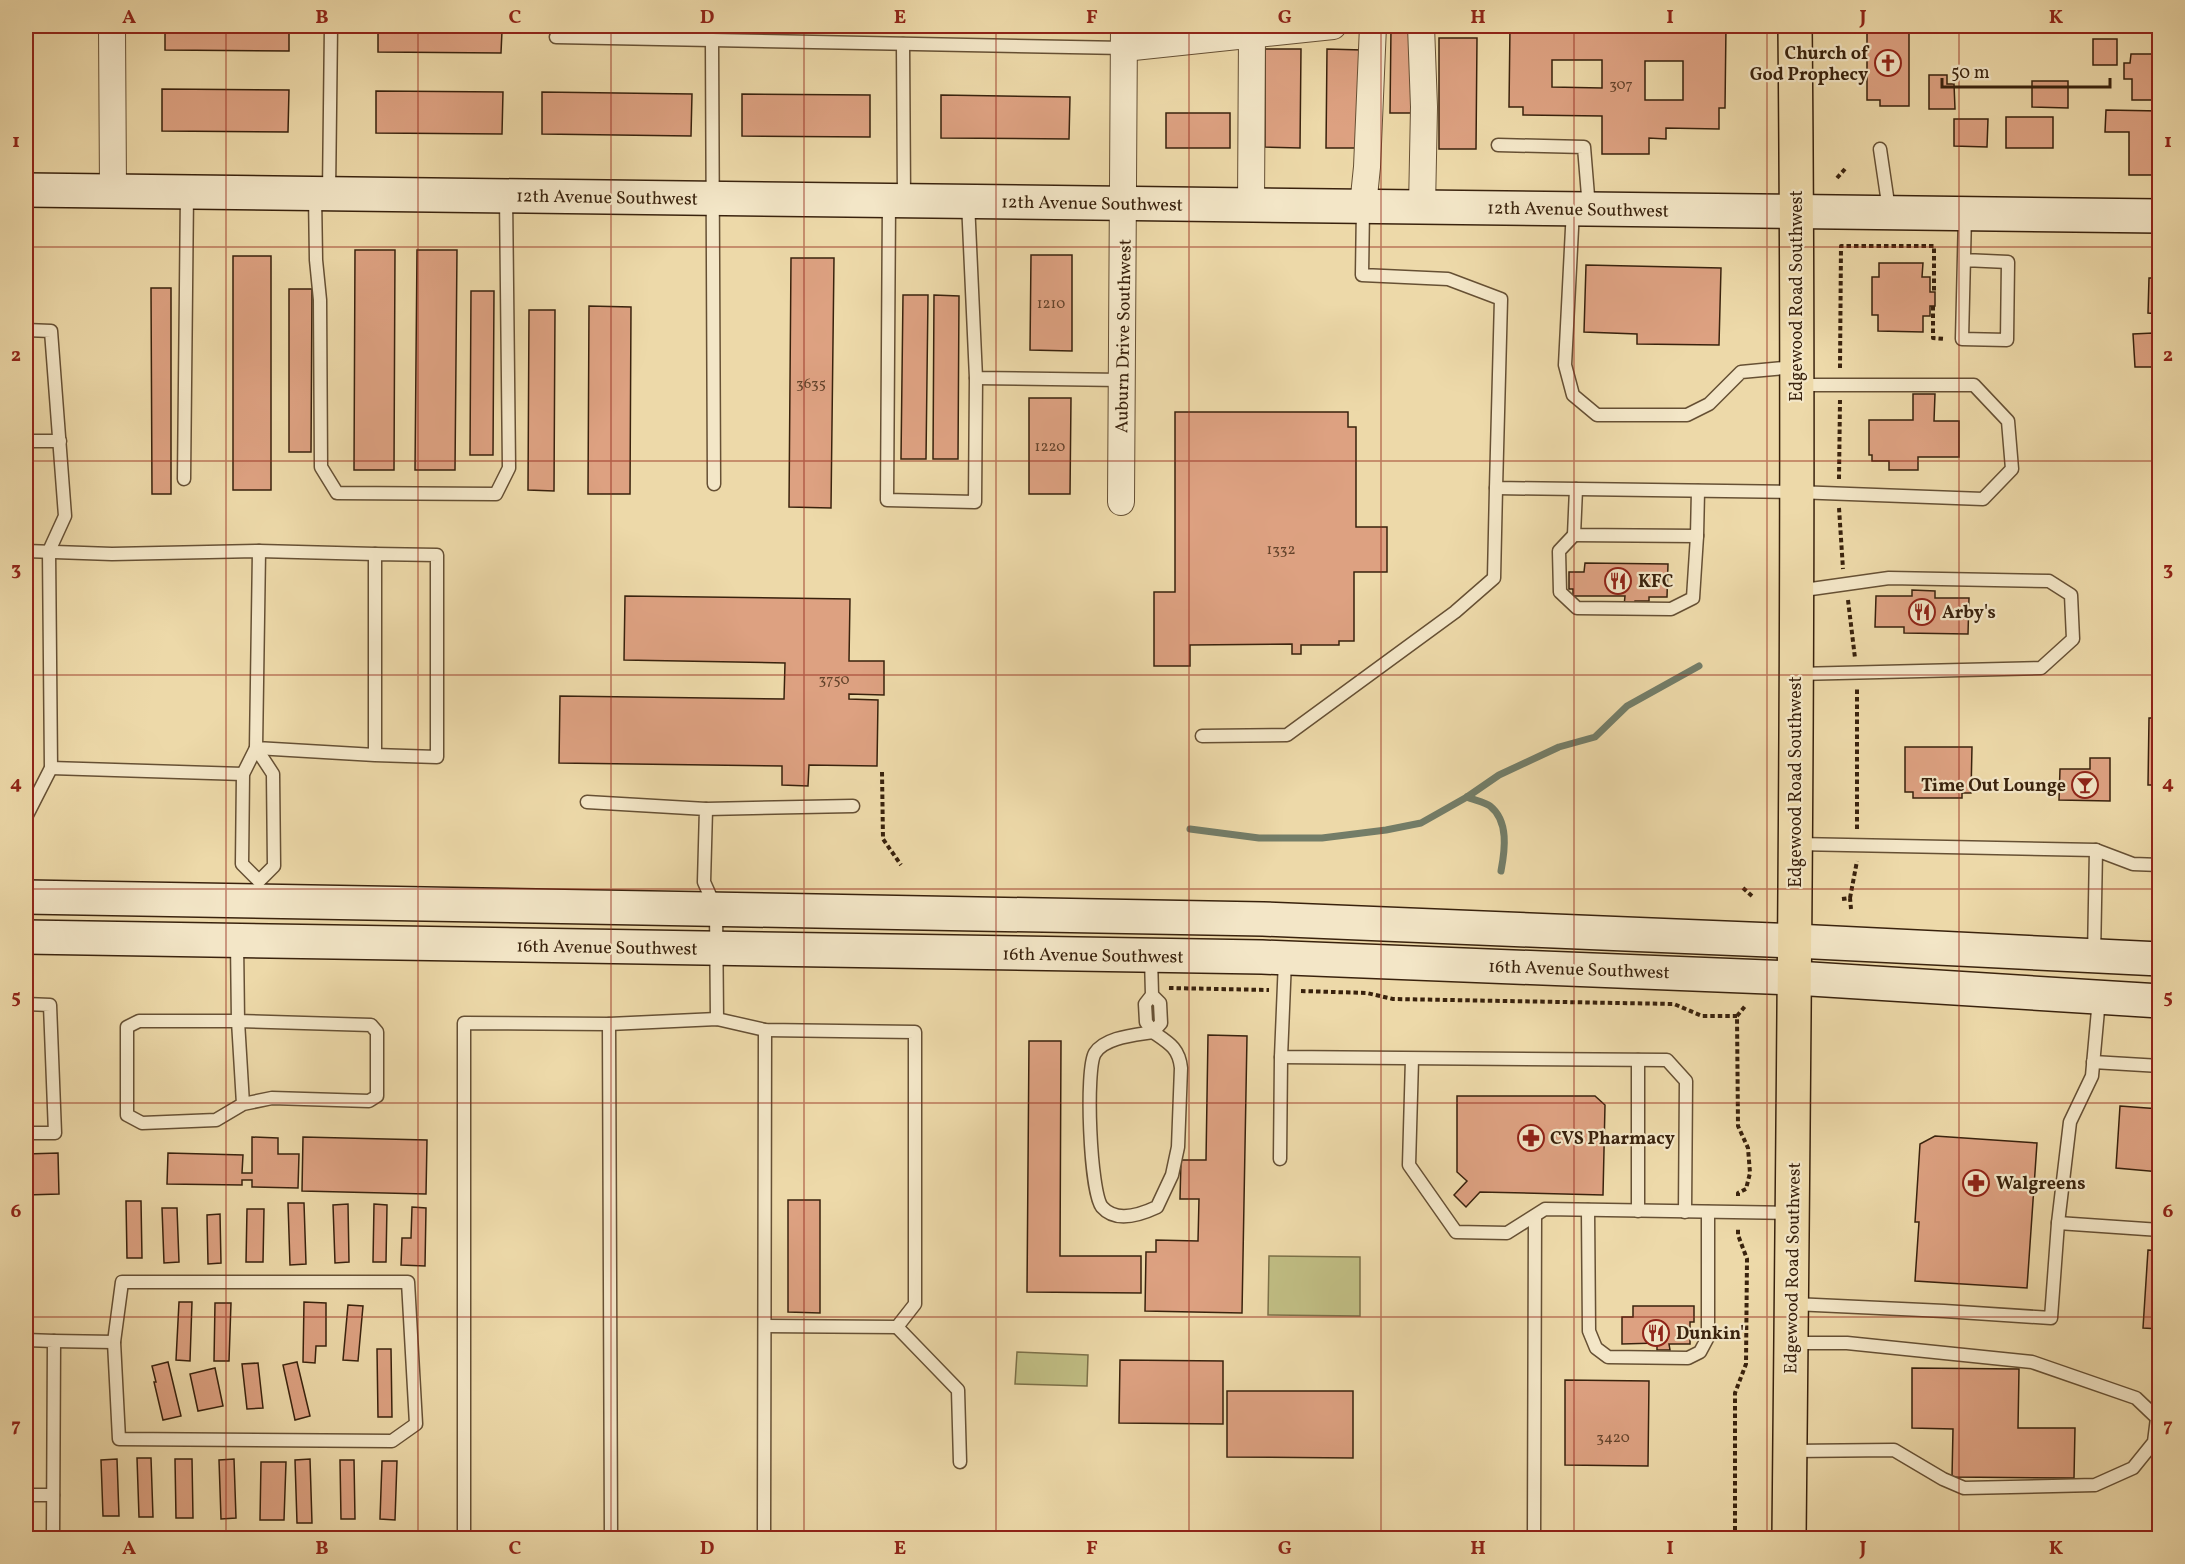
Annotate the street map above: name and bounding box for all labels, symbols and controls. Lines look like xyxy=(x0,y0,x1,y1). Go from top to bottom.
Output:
text: A xyxy=(122,4,136,32)
text: B xyxy=(315,4,329,32)
text: C xyxy=(509,4,522,32)
text: D xyxy=(700,4,714,32)
text: E xyxy=(894,4,906,32)
text: F xyxy=(1086,4,1098,32)
text: G xyxy=(1278,4,1292,32)
text: H xyxy=(1470,4,1486,32)
text: I xyxy=(1666,4,1674,32)
text: J xyxy=(1858,4,1867,32)
text: K xyxy=(2049,4,2064,32)
place label: Church of God Prophecy xyxy=(1750,42,1870,88)
church icon: Church of God Prophecy xyxy=(1873,48,1903,78)
scale bar xyxy=(1942,51,2110,89)
text: 50 m xyxy=(1951,61,1990,86)
house number: 307 xyxy=(1609,75,1633,96)
text: 1 xyxy=(12,128,20,156)
text: 1 xyxy=(2164,128,2172,156)
street label: 12th Avenue Southwest xyxy=(516,184,698,213)
street label: 12th Avenue Southwest xyxy=(1001,190,1183,219)
street label: Edgewood Road Southwest xyxy=(1785,190,1810,402)
street label: 12th Avenue Southwest xyxy=(1487,196,1669,225)
street label: Auburn Drive Southwest xyxy=(1110,239,1139,433)
house number: 1210 xyxy=(1037,294,1065,315)
text: 2 xyxy=(11,342,21,370)
text: 2 xyxy=(2163,342,2173,370)
house number: 3635 xyxy=(796,374,826,395)
house number: 1220 xyxy=(1035,437,1065,458)
house number: 1332 xyxy=(1266,540,1296,561)
text: 3 xyxy=(11,556,21,584)
text: 3 xyxy=(2163,556,2173,584)
restaurant icon: KFC xyxy=(1603,566,1633,596)
place label: KFC xyxy=(1638,570,1673,595)
restaurant icon: Arby's xyxy=(1907,597,1937,627)
place label: Arby's xyxy=(1942,601,1996,626)
house number: 3750 xyxy=(819,670,849,691)
street label: Edgewood Road Southwest xyxy=(1784,676,1809,888)
text: 4 xyxy=(10,770,22,798)
bar icon: Time Out Lounge xyxy=(2070,770,2100,800)
text: 4 xyxy=(2162,770,2174,798)
place label: Time Out Lounge xyxy=(1921,774,2066,799)
street label: 16th Avenue Southwest xyxy=(516,934,698,963)
street label: 16th Avenue Southwest xyxy=(1002,942,1184,971)
street label: 16th Avenue Southwest xyxy=(1488,955,1670,986)
text: 5 xyxy=(11,984,21,1012)
text: 5 xyxy=(2163,984,2173,1012)
pharmacy icon: CVS Pharmacy xyxy=(1516,1123,1546,1153)
place label: CVS Pharmacy xyxy=(1550,1127,1675,1152)
street label: Edgewood Road Southwest xyxy=(1779,1162,1808,1374)
pharmacy icon: Walgreens xyxy=(1961,1168,1991,1198)
place label: Walgreens xyxy=(1996,1172,2085,1197)
text: 6 xyxy=(11,1198,22,1226)
text: 6 xyxy=(2163,1198,2174,1226)
restaurant icon: Dunkin' xyxy=(1641,1318,1671,1348)
place label: Dunkin' xyxy=(1676,1322,1744,1347)
text: 7 xyxy=(11,1412,21,1440)
text: 7 xyxy=(2163,1412,2173,1440)
house number: 3420 xyxy=(1596,1428,1630,1449)
text: A xyxy=(122,1535,136,1563)
text: B xyxy=(315,1535,329,1563)
text: C xyxy=(509,1535,522,1563)
text: D xyxy=(700,1535,714,1563)
text: E xyxy=(894,1535,906,1563)
text: F xyxy=(1086,1535,1098,1563)
text: G xyxy=(1278,1535,1292,1563)
text: H xyxy=(1470,1535,1486,1563)
text: I xyxy=(1666,1535,1674,1563)
text: J xyxy=(1858,1535,1867,1563)
text: K xyxy=(2049,1535,2064,1563)

